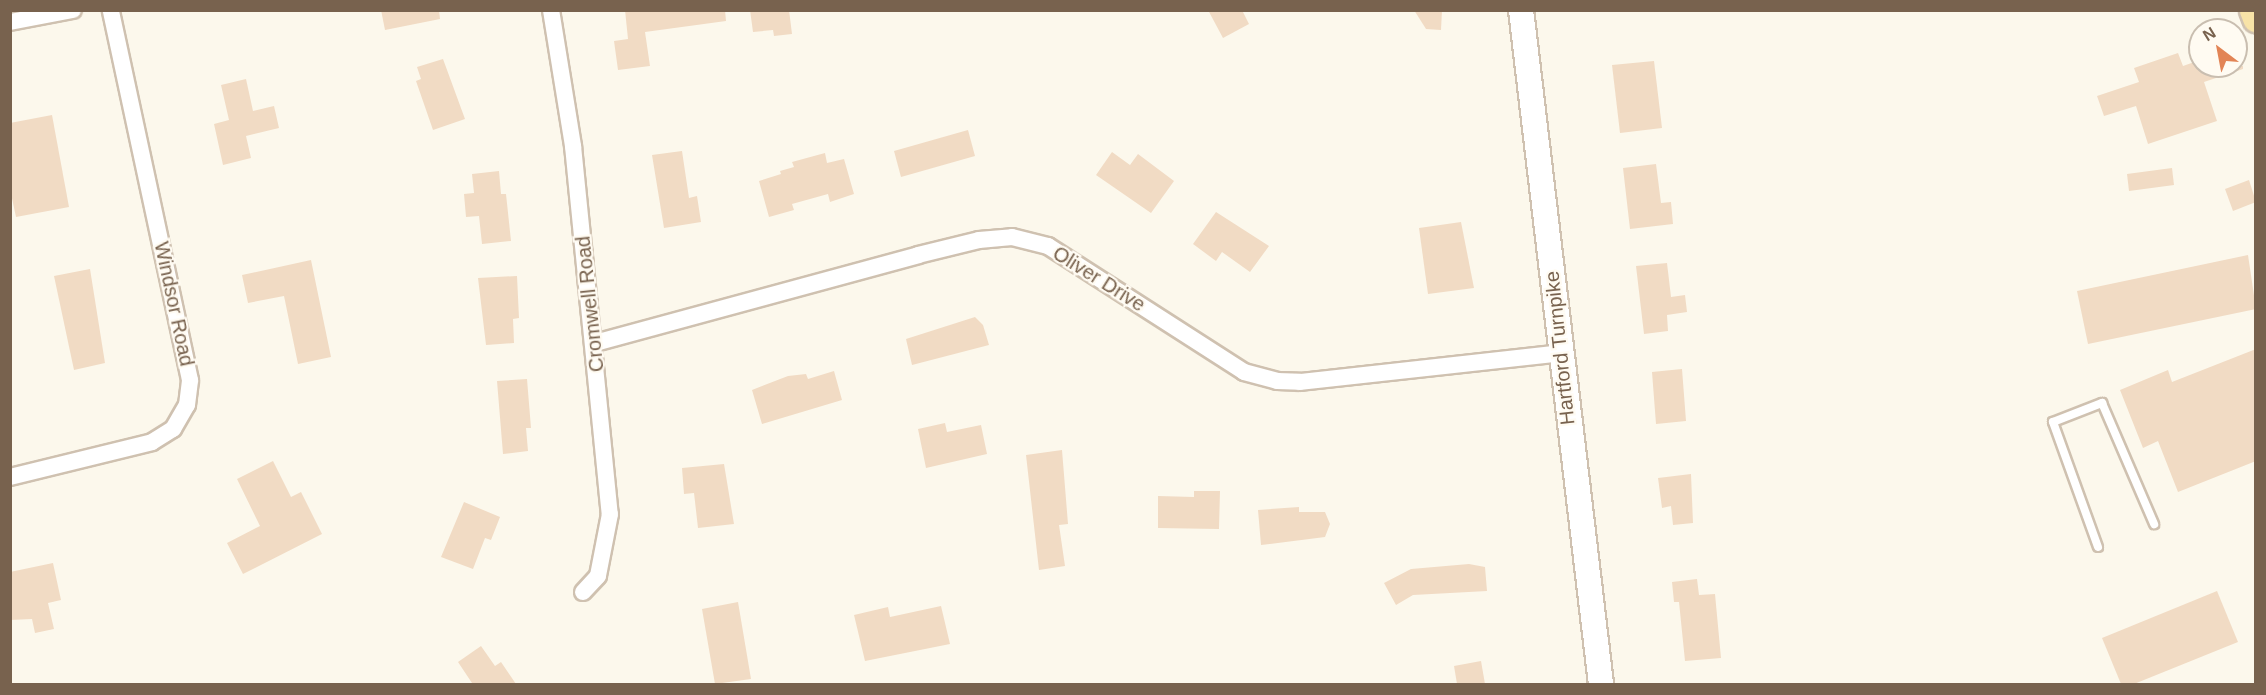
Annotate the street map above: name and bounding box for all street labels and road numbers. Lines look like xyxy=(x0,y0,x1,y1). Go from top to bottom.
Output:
street label: Cromwell Road xyxy=(571,235,609,373)
street label: Windsor Road xyxy=(149,240,199,368)
street label: Oliver Drive xyxy=(1048,241,1150,317)
street label: Hartford Turnpike xyxy=(1540,270,1580,426)

